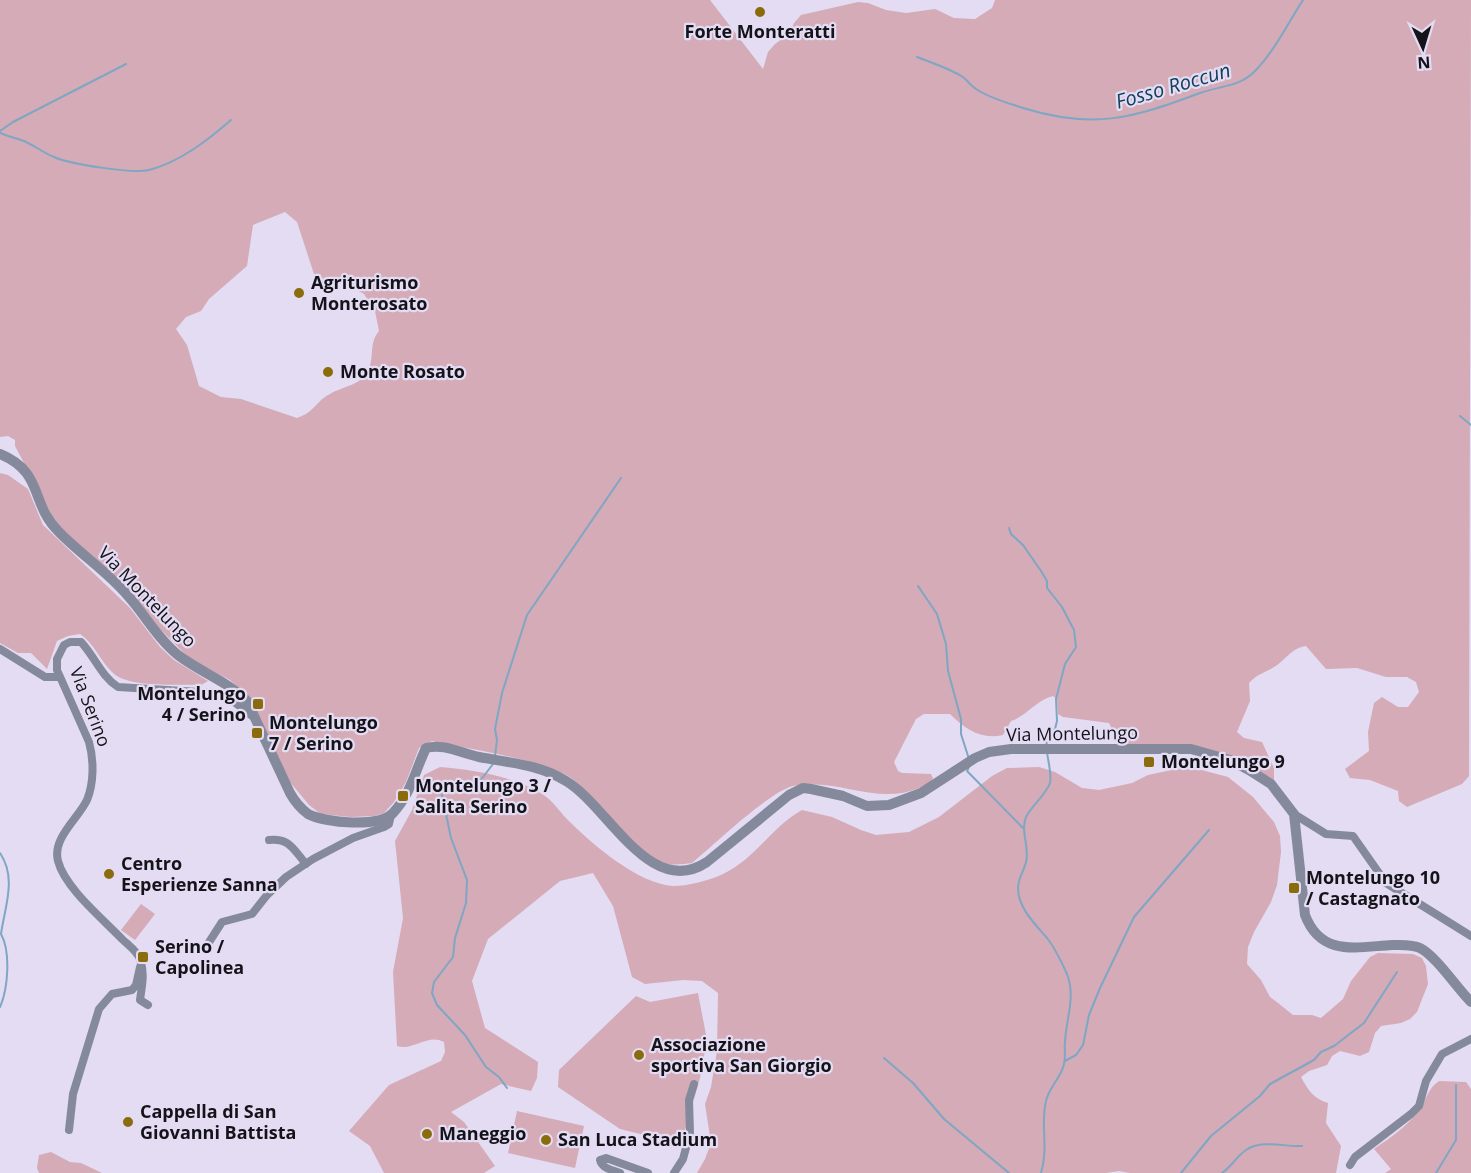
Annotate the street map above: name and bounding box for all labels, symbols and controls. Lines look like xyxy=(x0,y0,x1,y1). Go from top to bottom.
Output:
marker: Forte Monteratti xyxy=(753,5,767,19)
north arrow xyxy=(1393,18,1453,78)
place label: Forte Monteratti xyxy=(685,19,835,43)
text: N xyxy=(1417,52,1431,74)
water label: Fosso Roccun xyxy=(1112,56,1233,115)
place label: Agriturismo Monterosato xyxy=(311,270,428,315)
marker: Agriturismo Monterosato xyxy=(292,286,306,300)
place label: Monte Rosato xyxy=(340,359,465,383)
marker: Monte Rosato xyxy=(321,365,335,379)
street label: Via Montelungo xyxy=(93,541,202,652)
street label: Via Serino xyxy=(65,663,117,750)
place label: Montelungo 4 / Serino xyxy=(137,681,246,726)
marker: Montelungo 4 / Serino xyxy=(251,697,265,711)
place label: Montelungo 7 / Serino xyxy=(269,710,378,755)
street label: Via Montelungo xyxy=(1006,720,1138,746)
marker: Montelungo 7 / Serino xyxy=(250,726,264,740)
place label: Montelungo 9 xyxy=(1161,749,1285,773)
marker: Montelungo 9 xyxy=(1142,755,1156,769)
place label: Montelungo 3 / Salita Serino xyxy=(415,773,552,818)
marker: Montelungo 3 / Salita Serino xyxy=(396,789,410,803)
place label: Centro Esperienze Sanna xyxy=(121,851,278,896)
place label: Montelungo 10 / Castagnato xyxy=(1306,865,1440,910)
marker: Centro Esperienze Sanna xyxy=(102,867,116,881)
marker: Montelungo 10 / Castagnato xyxy=(1287,881,1301,895)
place label: Serino / Capolinea xyxy=(155,934,244,979)
marker: Serino / Capolinea xyxy=(136,950,150,964)
place label: Associazione sportiva San Giorgio xyxy=(651,1032,832,1077)
marker: Associazione sportiva San Giorgio xyxy=(632,1048,646,1062)
place label: Cappella di San Giovanni Battista xyxy=(140,1099,296,1144)
marker: Cappella di San Giovanni Battista xyxy=(121,1115,135,1129)
place label: Maneggio xyxy=(439,1121,526,1145)
marker: Maneggio xyxy=(420,1127,434,1141)
place label: San Luca Stadium xyxy=(558,1127,717,1151)
marker: San Luca Stadium xyxy=(539,1133,553,1147)

